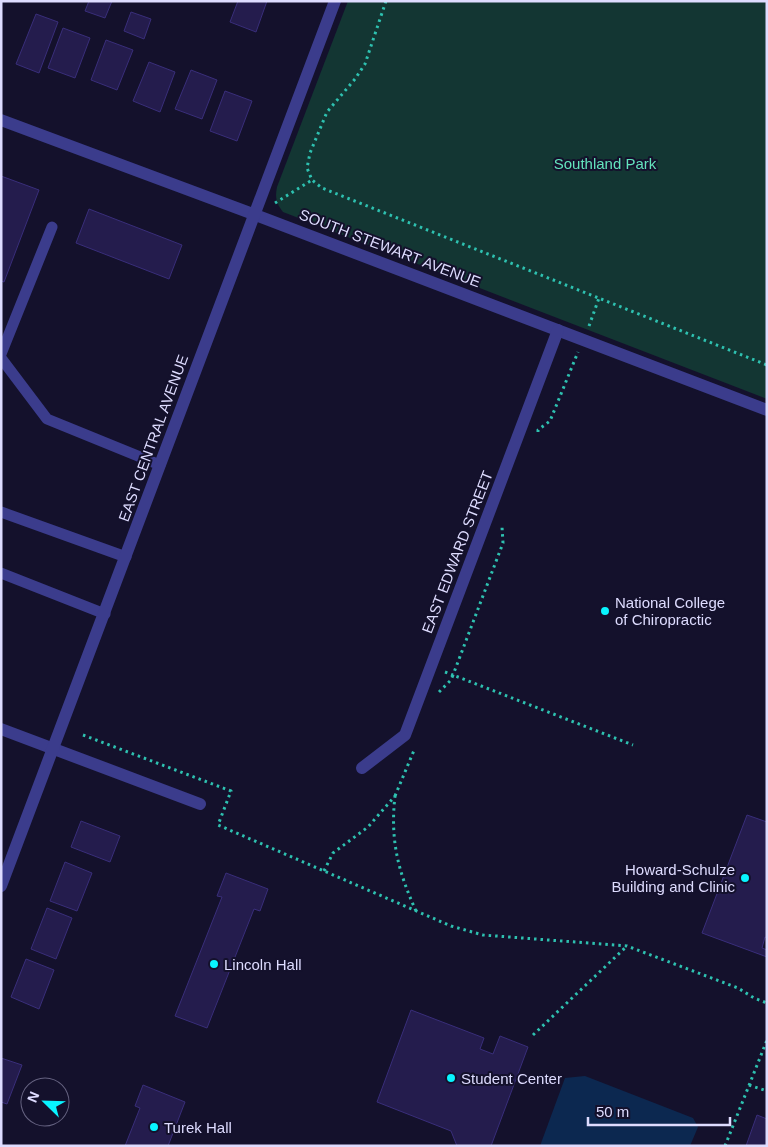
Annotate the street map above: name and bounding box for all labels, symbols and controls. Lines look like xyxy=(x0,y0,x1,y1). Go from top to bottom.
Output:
park label: Southland Park xyxy=(554,155,657,172)
street label: SOUTH STEWART AVENUE xyxy=(297,206,483,290)
street label: EAST CENTRAL AVENUE xyxy=(115,352,191,524)
street label: EAST EDWARD STREET xyxy=(418,468,496,636)
place label: National College of Chiropractic xyxy=(615,594,725,628)
marker: National College of Chiropractic xyxy=(599,605,611,617)
place label: Howard-Schulze Building and Clinic xyxy=(612,861,735,895)
marker: Howard-Schulze Building and Clinic xyxy=(739,872,751,884)
place label: Lincoln Hall xyxy=(224,956,302,973)
marker: Lincoln Hall xyxy=(208,958,220,970)
place label: Student Center xyxy=(461,1070,562,1087)
marker: Student Center xyxy=(445,1072,457,1084)
north arrow xyxy=(20,1077,70,1127)
text: N xyxy=(24,1089,42,1105)
scale bar xyxy=(588,1094,730,1126)
text: 50 m xyxy=(596,1103,629,1120)
place label: Turek Hall xyxy=(164,1119,232,1136)
marker: Turek Hall xyxy=(148,1121,160,1133)

